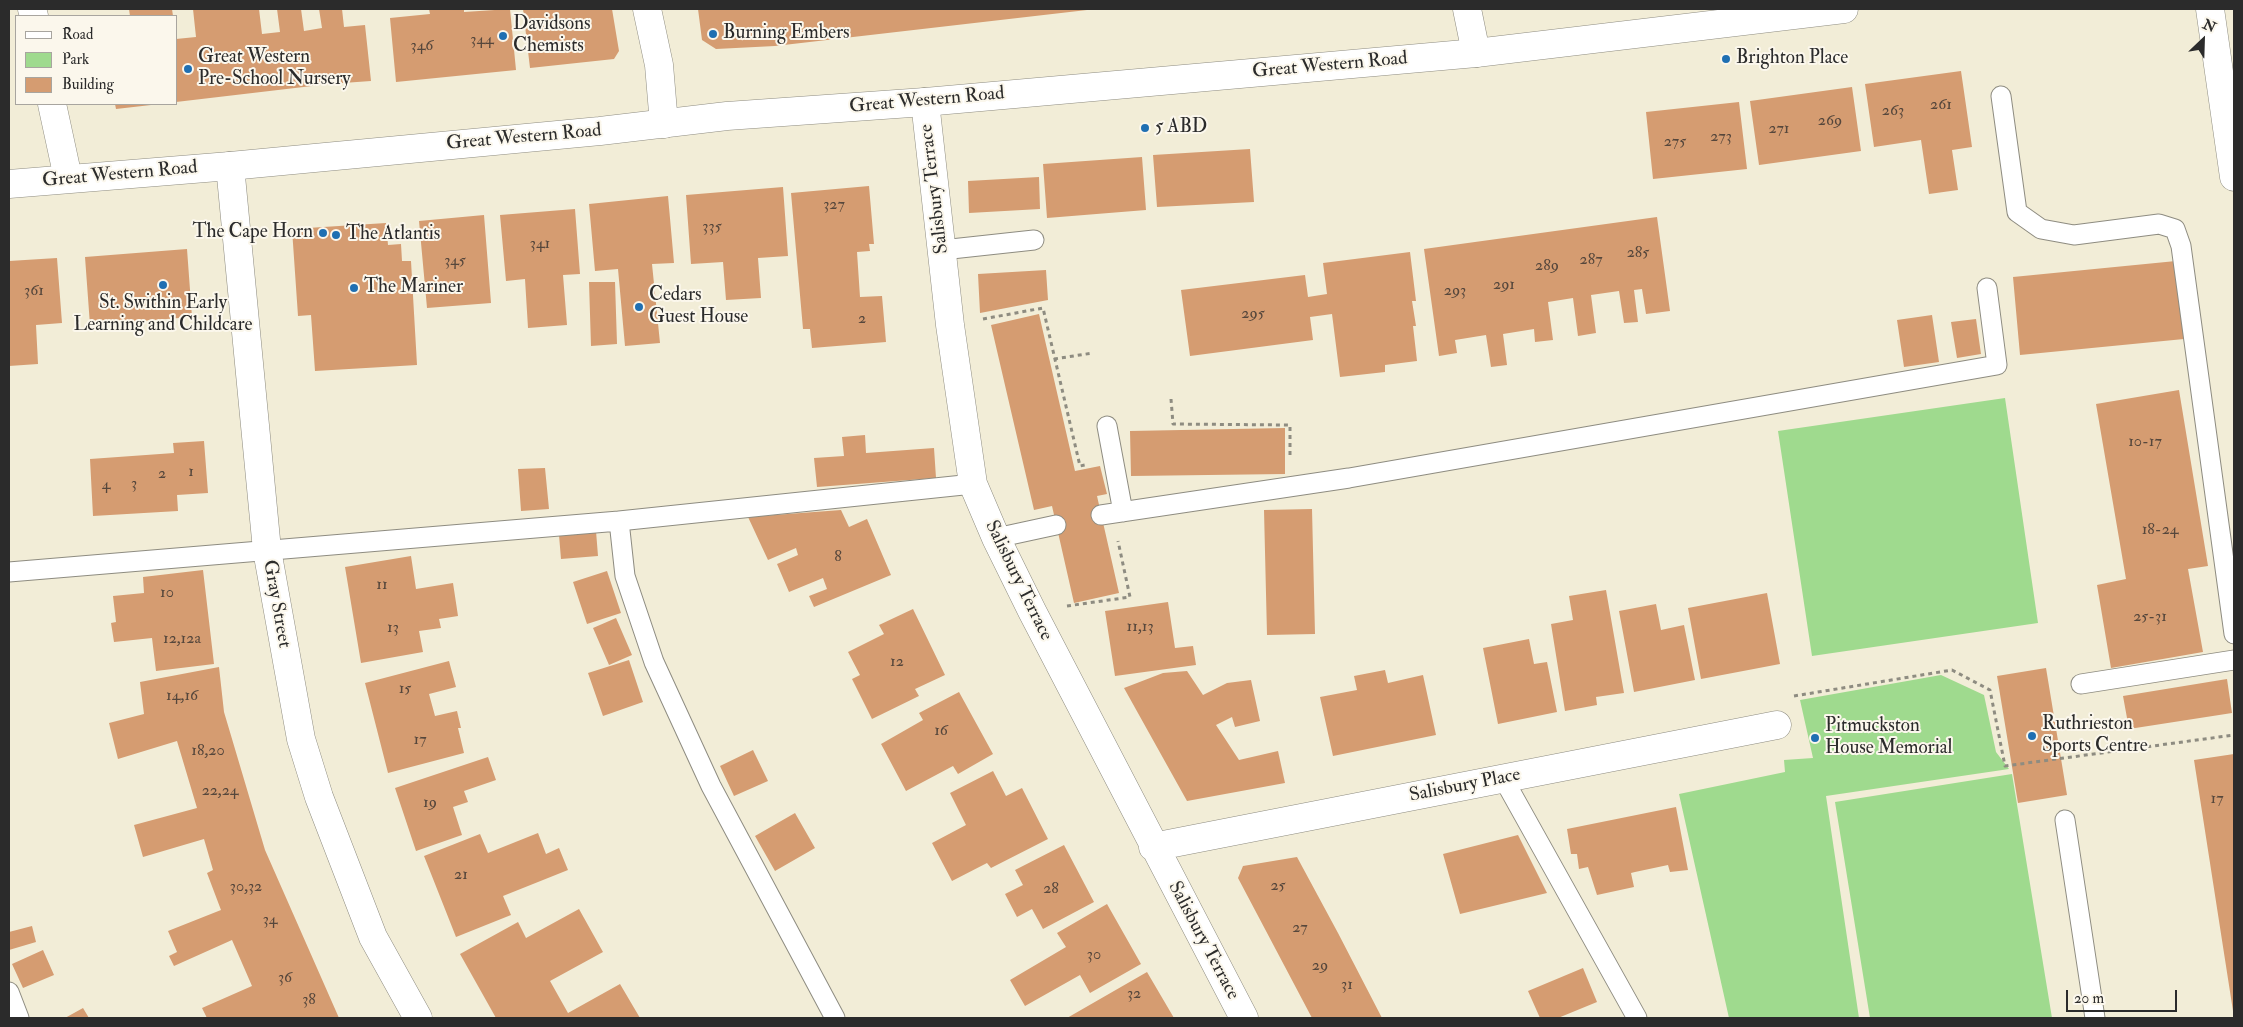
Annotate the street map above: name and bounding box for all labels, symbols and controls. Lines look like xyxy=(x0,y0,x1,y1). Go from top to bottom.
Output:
place label: Davidsons Chemists xyxy=(513,14,590,58)
legend xyxy=(15,15,178,105)
north arrow xyxy=(2178,15,2228,65)
text: N xyxy=(2200,16,2218,36)
place label: Burning Embers xyxy=(723,23,850,45)
text: Road xyxy=(62,25,93,44)
marker: Burning Embers xyxy=(707,28,719,40)
marker: Davidsons Chemists xyxy=(497,30,509,42)
house number: 344 xyxy=(470,31,494,51)
house number: 346 xyxy=(411,37,433,57)
place label: Great Western Pre-School Nursery xyxy=(198,47,351,91)
street label: Great Western Road xyxy=(1251,48,1409,84)
place label: Brighton Place xyxy=(1736,48,1848,70)
text: Park xyxy=(62,50,89,69)
marker: Brighton Place xyxy=(1720,53,1732,65)
marker: Great Western Pre-School Nursery xyxy=(182,63,194,75)
text: Building xyxy=(62,75,114,94)
street label: Great Western Road xyxy=(848,83,1006,119)
house number: 261 xyxy=(1930,96,1952,116)
house number: 263 xyxy=(1882,102,1904,122)
house number: 269 xyxy=(1818,112,1842,132)
place label: 5 ABD xyxy=(1155,117,1207,139)
street label: Great Western Road xyxy=(445,120,603,156)
house number: 271 xyxy=(1768,120,1790,140)
marker: 5 ABD xyxy=(1139,122,1151,134)
street label: Salisbury Terrace xyxy=(916,123,954,255)
house number: 273 xyxy=(1710,128,1732,148)
house number: 275 xyxy=(1664,133,1686,153)
street label: Great Western Road xyxy=(41,157,199,193)
house number: 327 xyxy=(823,196,845,216)
house number: 335 xyxy=(702,218,722,238)
place label: The Cape Horn xyxy=(192,222,313,244)
place label: The Atlantis xyxy=(346,224,440,246)
marker: The Cape Horn xyxy=(317,227,329,239)
marker: The Atlantis xyxy=(330,229,342,241)
house number: 341 xyxy=(530,235,550,255)
house number: 285 xyxy=(1627,244,1649,264)
house number: 287 xyxy=(1580,251,1602,271)
house number: 345 xyxy=(444,252,466,272)
house number: 289 xyxy=(1535,257,1559,277)
house number: 291 xyxy=(1493,276,1515,296)
place label: The Mariner xyxy=(364,277,463,299)
marker: St. Swithin Early Learning and Childcare xyxy=(157,279,169,291)
house number: 361 xyxy=(24,282,44,302)
marker: The Mariner xyxy=(348,282,360,294)
house number: 293 xyxy=(1444,282,1466,302)
place label: Cedars Guest House xyxy=(649,285,748,329)
place label: St. Swithin Early Learning and Childcare xyxy=(73,293,253,337)
marker: Cedars Guest House xyxy=(633,301,645,313)
house number: 295 xyxy=(1241,305,1265,325)
house number: 2 xyxy=(858,310,866,330)
house number: 10-17 xyxy=(2128,433,2162,453)
house number: 1 xyxy=(188,463,194,483)
house number: 2 xyxy=(158,465,166,485)
house number: 3 xyxy=(131,475,137,495)
house number: 4 xyxy=(102,476,110,496)
street label: Salisbury Terrace xyxy=(979,517,1057,645)
house number: 18-24 xyxy=(2142,521,2178,541)
house number: 8 xyxy=(834,548,842,568)
street label: Gray Street xyxy=(257,558,295,650)
house number: 11 xyxy=(376,576,388,596)
house number: 10 xyxy=(160,584,174,604)
house number: 25-31 xyxy=(2133,608,2167,628)
house number: 11,13 xyxy=(1126,618,1154,638)
house number: 13 xyxy=(387,619,399,639)
house number: 12,12a xyxy=(163,630,201,650)
house number: 12 xyxy=(890,653,904,673)
house number: 15 xyxy=(399,680,411,700)
house number: 14,16 xyxy=(166,687,198,707)
place label: Ruthrieston Sports Centre xyxy=(2042,714,2148,758)
place label: Pitmuckston House Memorial xyxy=(1825,716,1952,760)
house number: 16 xyxy=(934,722,948,742)
marker: Ruthrieston Sports Centre xyxy=(2026,730,2038,742)
house number: 17 xyxy=(413,731,427,751)
marker: Pitmuckston House Memorial xyxy=(1809,732,1821,744)
house number: 18,20 xyxy=(191,742,225,762)
street label: Salisbury Place xyxy=(1407,764,1523,808)
house number: 22,24 xyxy=(202,782,238,802)
house number: 17 xyxy=(2210,790,2224,810)
house number: 19 xyxy=(423,794,437,814)
house number: 21 xyxy=(454,866,468,886)
house number: 25 xyxy=(1270,877,1286,897)
house number: 30,32 xyxy=(230,878,262,898)
street label: Salisbury Terrace xyxy=(1162,878,1244,1004)
house number: 28 xyxy=(1043,880,1059,900)
house number: 34 xyxy=(263,911,277,931)
house number: 27 xyxy=(1292,919,1308,939)
house number: 30 xyxy=(1087,946,1101,966)
house number: 29 xyxy=(1312,957,1328,977)
house number: 36 xyxy=(278,969,292,989)
house number: 31 xyxy=(1341,976,1353,996)
scale bar xyxy=(2068,980,2179,1012)
house number: 32 xyxy=(1127,985,1141,1005)
text: 20 m xyxy=(2074,989,2104,1008)
house number: 38 xyxy=(302,991,316,1011)

